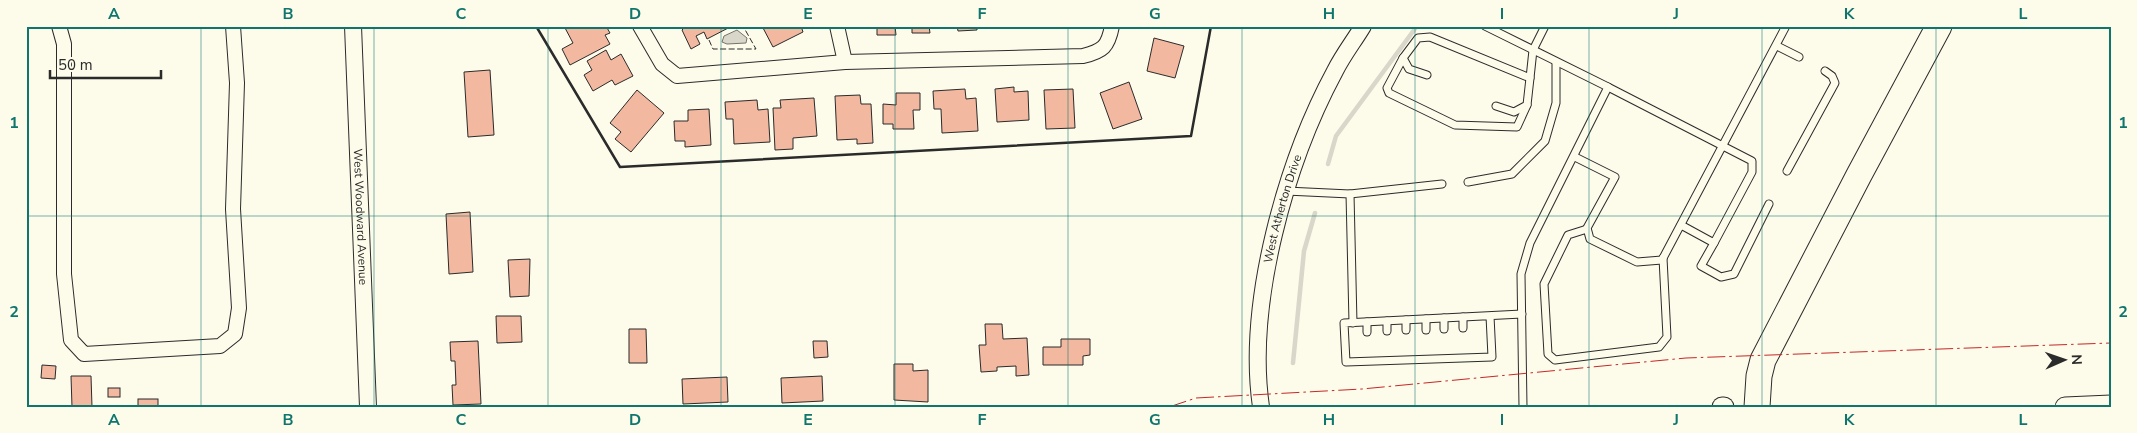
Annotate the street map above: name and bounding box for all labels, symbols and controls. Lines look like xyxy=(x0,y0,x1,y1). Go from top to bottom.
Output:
text: A xyxy=(108,3,120,25)
text: B xyxy=(282,3,294,25)
text: C xyxy=(456,3,467,25)
text: D xyxy=(629,3,641,25)
text: E xyxy=(803,3,813,25)
text: F xyxy=(978,3,987,25)
text: G xyxy=(1149,3,1161,25)
text: H xyxy=(1323,3,1335,25)
text: I xyxy=(1500,3,1504,25)
text: J xyxy=(1672,3,1679,25)
text: K xyxy=(1844,3,1856,25)
text: L xyxy=(2019,3,2028,25)
scale bar xyxy=(50,48,161,80)
text: 50 m xyxy=(58,55,93,75)
text: 1 xyxy=(9,112,19,134)
text: 1 xyxy=(2118,112,2128,134)
street label: West Woodward Avenue xyxy=(350,148,371,285)
street label: West Atherton Drive xyxy=(1260,152,1305,264)
text: 2 xyxy=(9,301,19,323)
text: 2 xyxy=(2118,301,2128,323)
north arrow xyxy=(2040,336,2090,386)
text: N xyxy=(2067,354,2086,365)
text: A xyxy=(108,409,120,431)
text: B xyxy=(282,409,294,431)
text: C xyxy=(456,409,467,431)
text: D xyxy=(629,409,641,431)
text: E xyxy=(803,409,813,431)
text: F xyxy=(978,409,987,431)
text: G xyxy=(1149,409,1161,431)
text: H xyxy=(1323,409,1335,431)
text: I xyxy=(1500,409,1504,431)
text: J xyxy=(1672,409,1679,431)
text: K xyxy=(1844,409,1856,431)
text: L xyxy=(2019,409,2028,431)

